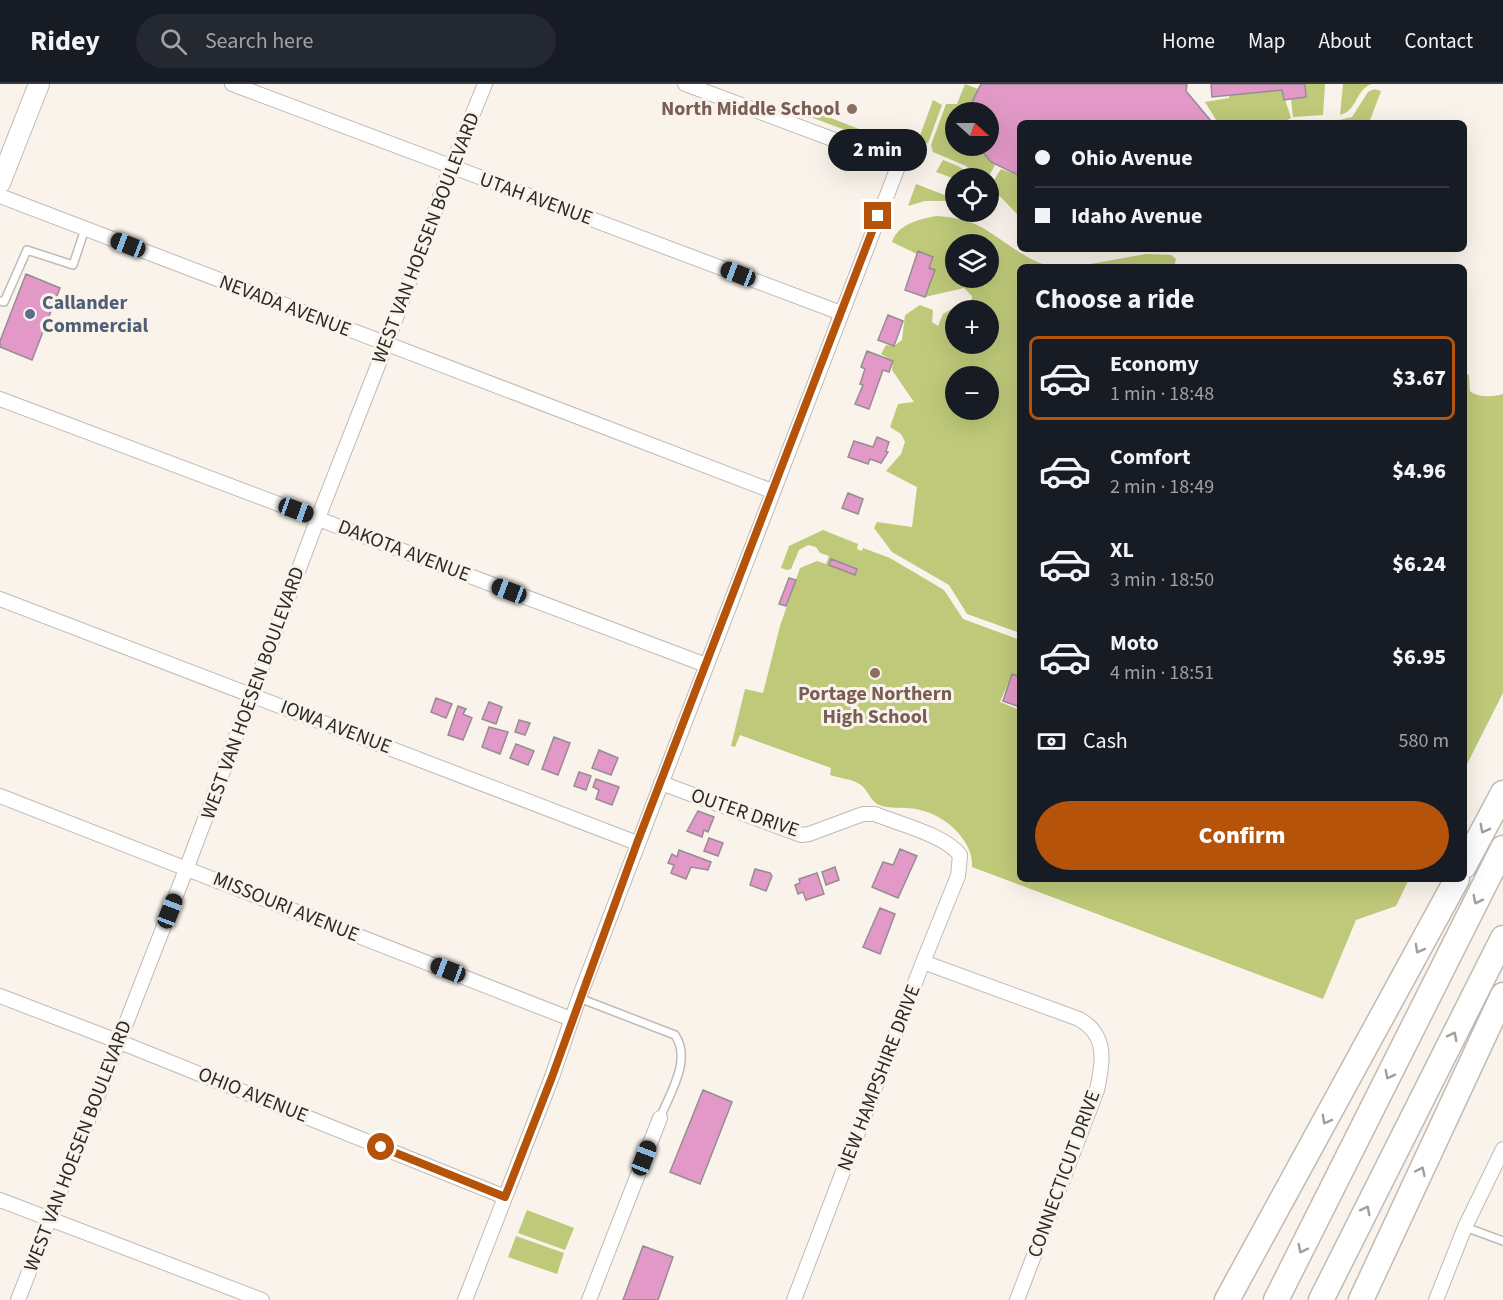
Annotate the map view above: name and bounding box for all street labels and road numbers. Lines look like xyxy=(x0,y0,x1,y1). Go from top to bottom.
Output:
street label: WEST VAN HOESEN BOULEVARD xyxy=(365,108,487,368)
street label: UTAH AVENUE xyxy=(476,166,596,232)
street label: NEVADA AVENUE xyxy=(215,268,355,344)
street label: DAKOTA AVENUE xyxy=(334,513,474,589)
street label: WEST VAN HOESEN BOULEVARD xyxy=(194,563,312,823)
street label: IOWA AVENUE xyxy=(276,693,396,761)
street label: OUTER DRIVE xyxy=(687,781,803,845)
street label: MISSOURI AVENUE xyxy=(209,865,363,949)
street label: NEW HAMPSHIRE DRIVE xyxy=(831,981,927,1175)
street label: WEST VAN HOESEN BOULEVARD xyxy=(17,1016,139,1276)
street label: OHIO AVENUE xyxy=(194,1060,312,1130)
street label: CONNECTICUT DRIVE xyxy=(1021,1086,1107,1262)

